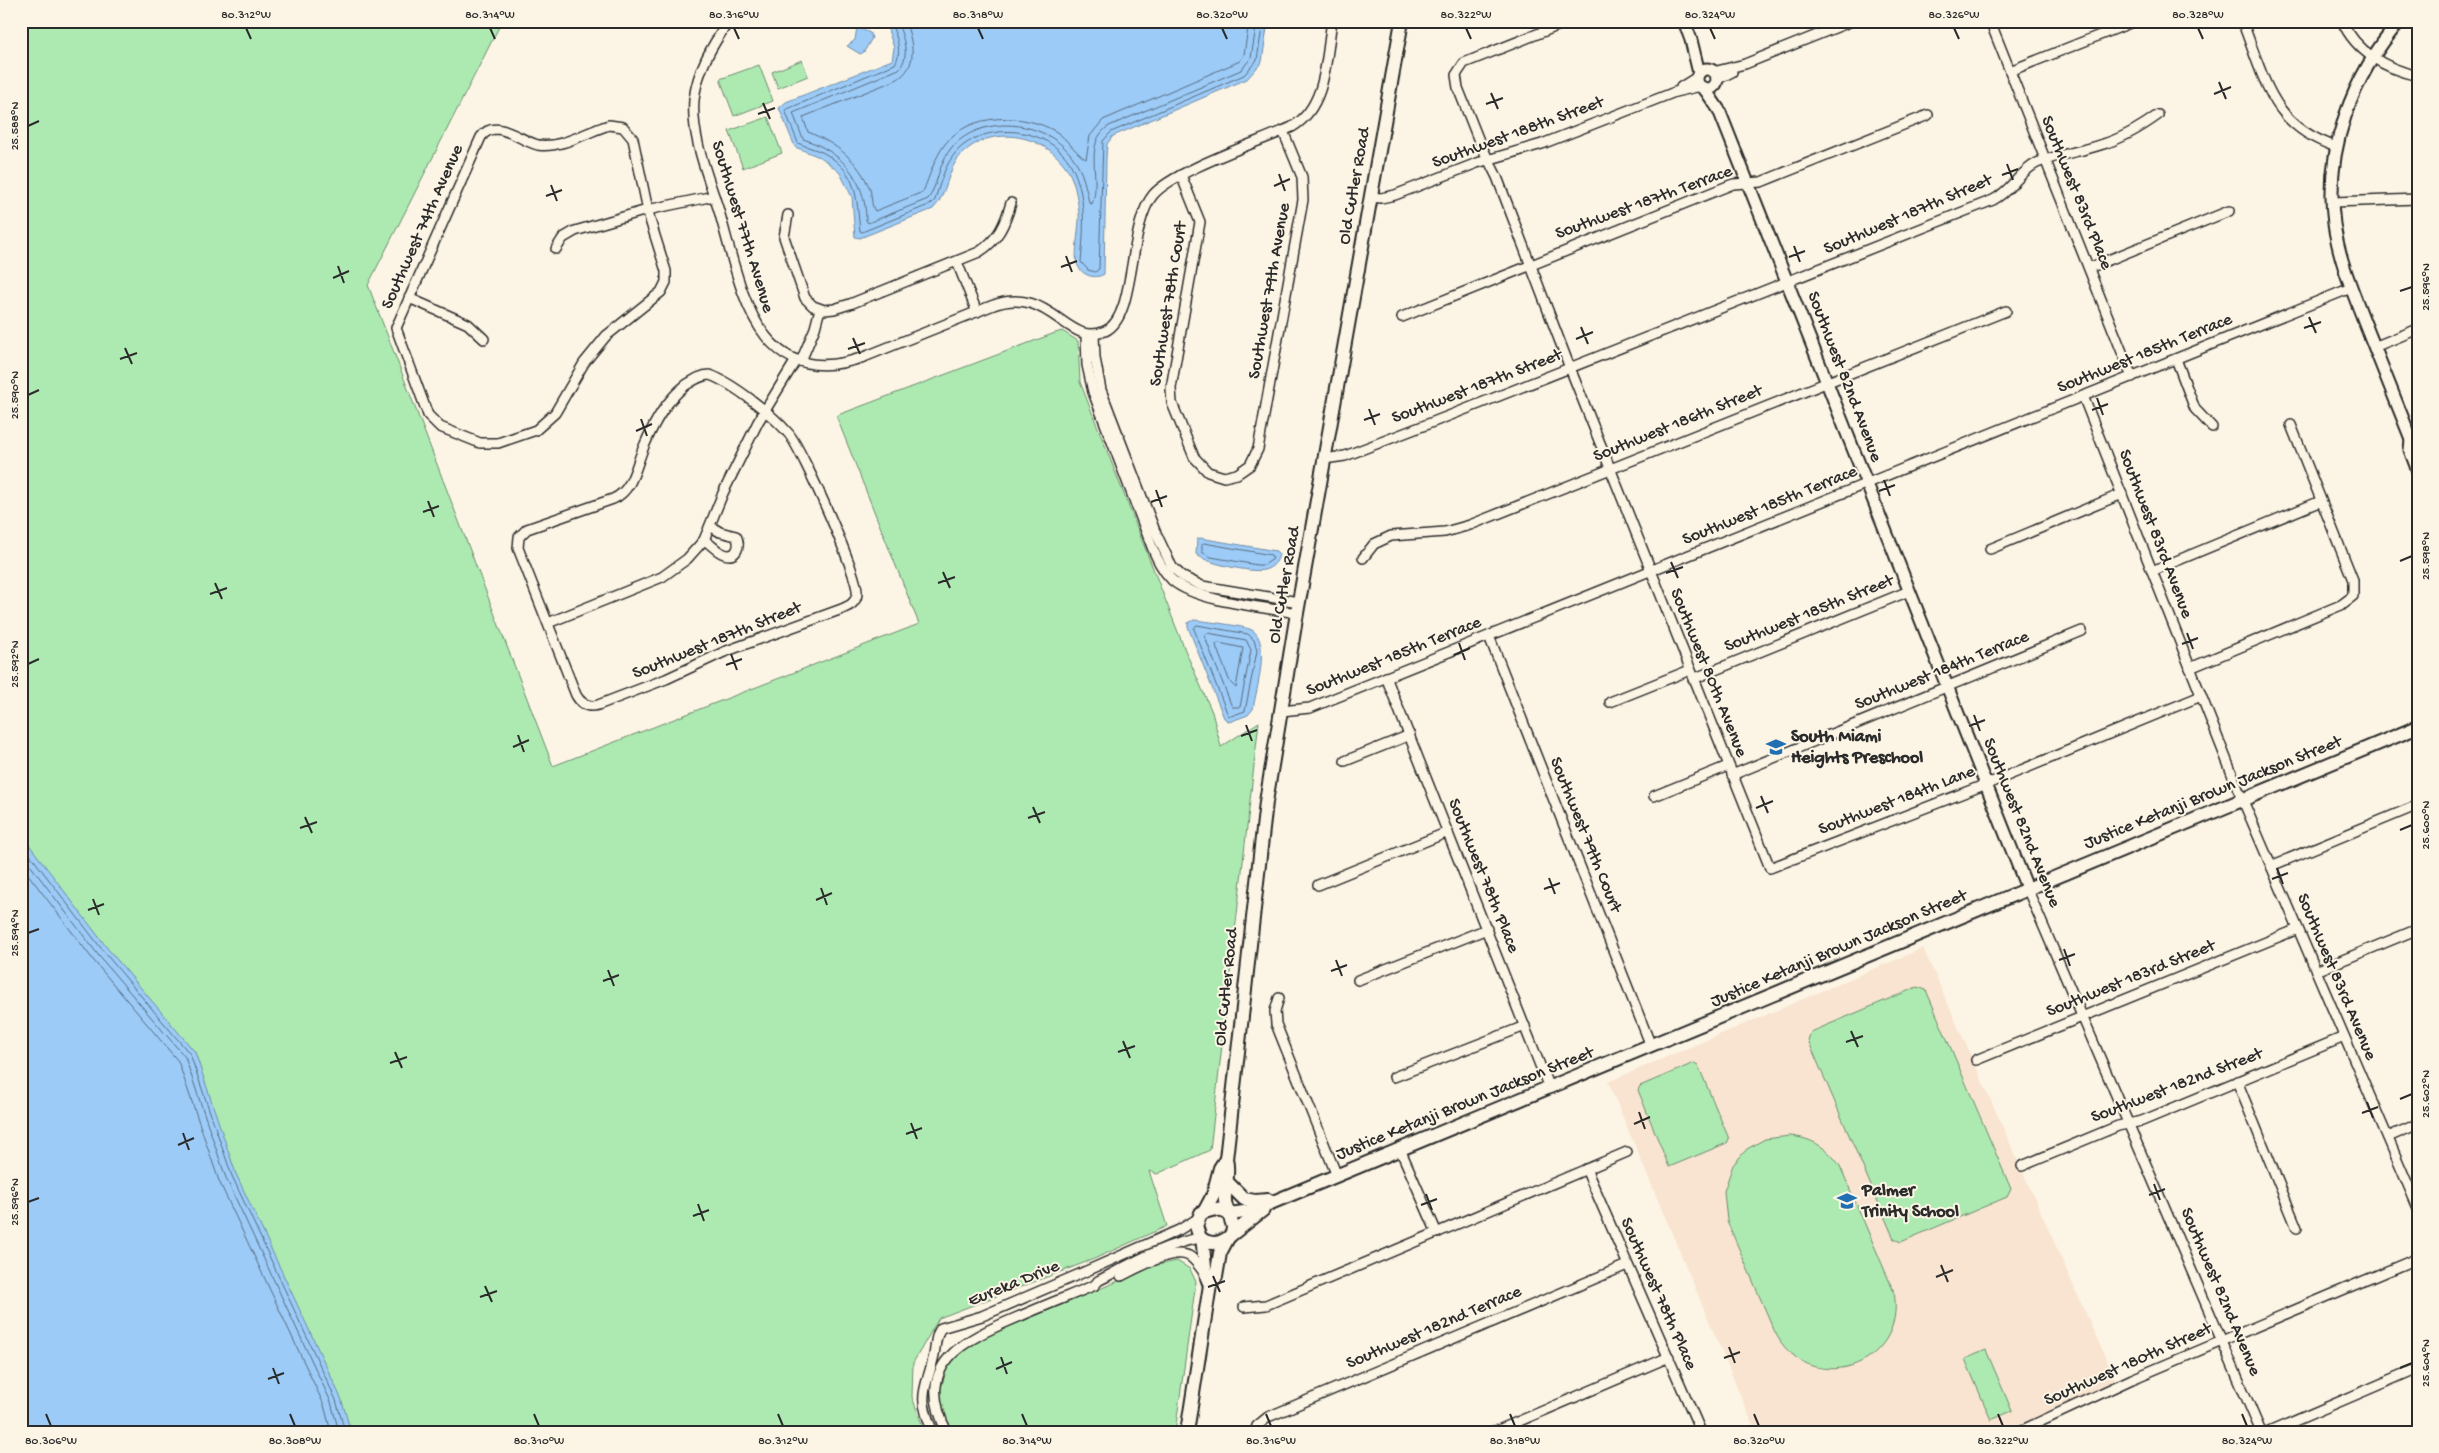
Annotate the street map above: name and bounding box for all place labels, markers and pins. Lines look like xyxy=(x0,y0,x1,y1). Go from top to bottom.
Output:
place label: South Miami Heights Preschool xyxy=(1791,727,1923,769)
school or university icon: South Miami Heights Preschool xyxy=(1765,736,1787,758)
place label: Palmer Trinity School xyxy=(1860,1181,1959,1223)
school or university icon: Palmer Trinity School xyxy=(1836,1190,1858,1212)

